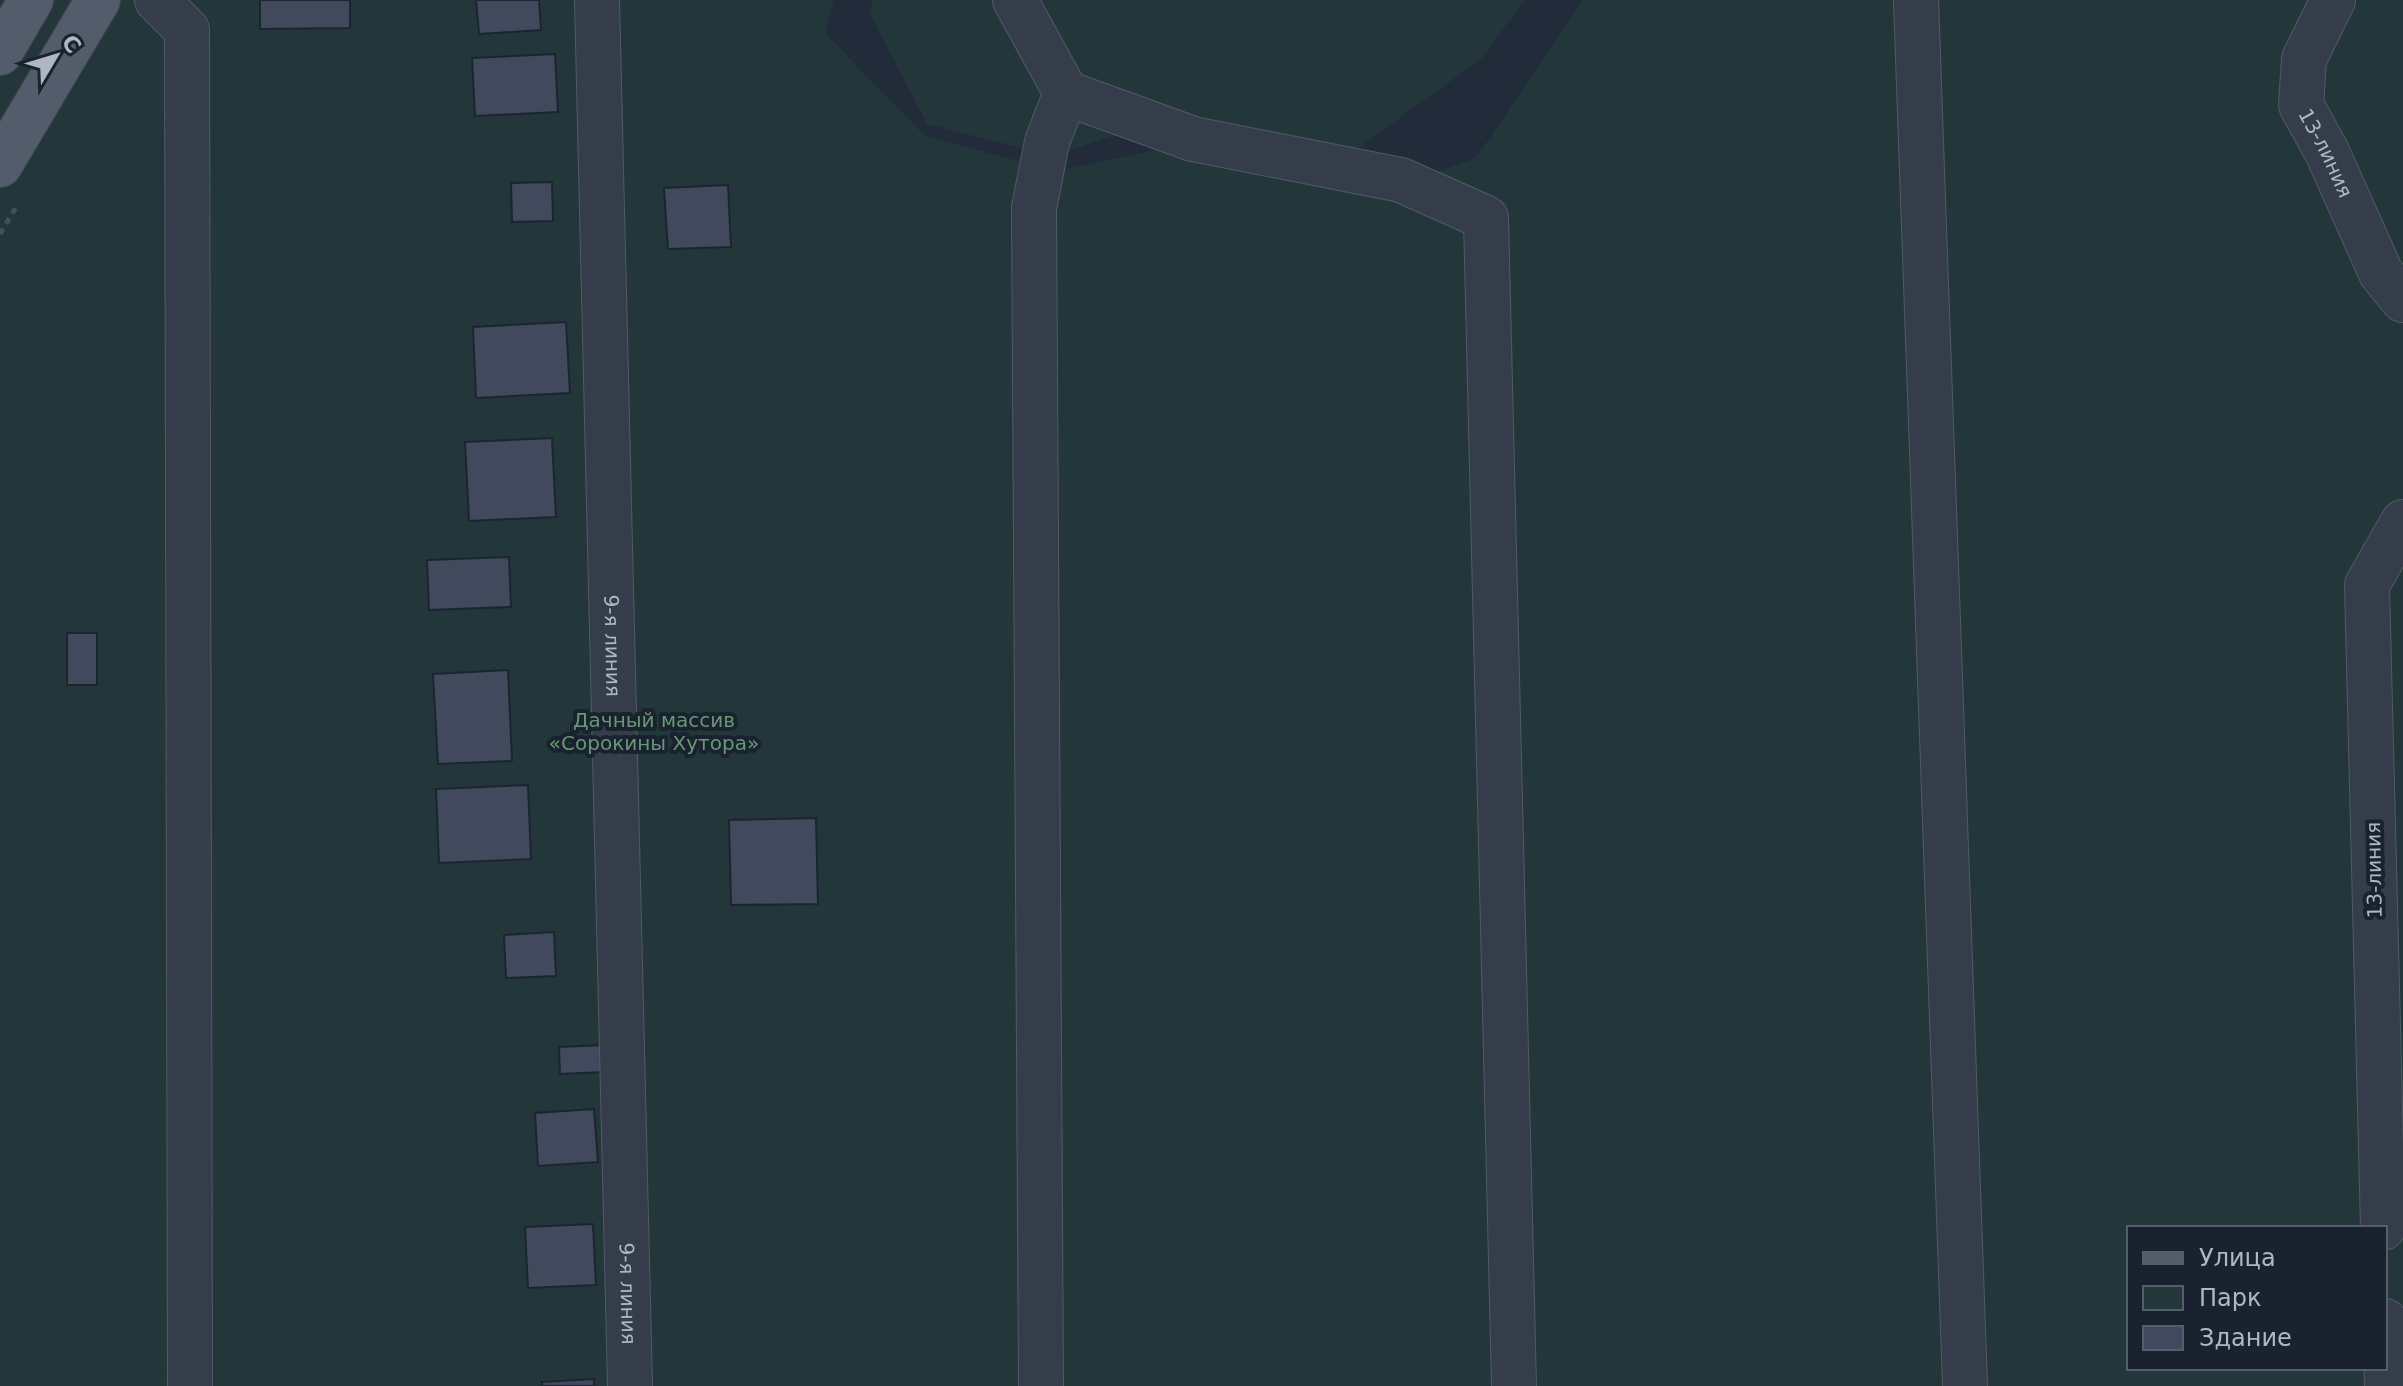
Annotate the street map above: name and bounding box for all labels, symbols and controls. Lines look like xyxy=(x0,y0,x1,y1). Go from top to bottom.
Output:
north arrow xyxy=(16,16,96,96)
text: С xyxy=(57,30,86,58)
street label: 13-линия xyxy=(2293,104,2358,201)
street label: 9-я линия xyxy=(599,594,626,697)
park label: Дачный массив «Сорокины Хутора» xyxy=(549,708,759,755)
street label: 13-линия xyxy=(2361,822,2387,918)
legend xyxy=(2127,1226,2387,1370)
street label: 9-я линия xyxy=(615,1242,641,1345)
text: Улица xyxy=(2199,1244,2276,1272)
text: Парк xyxy=(2199,1284,2261,1312)
text: Здание xyxy=(2199,1324,2292,1352)

